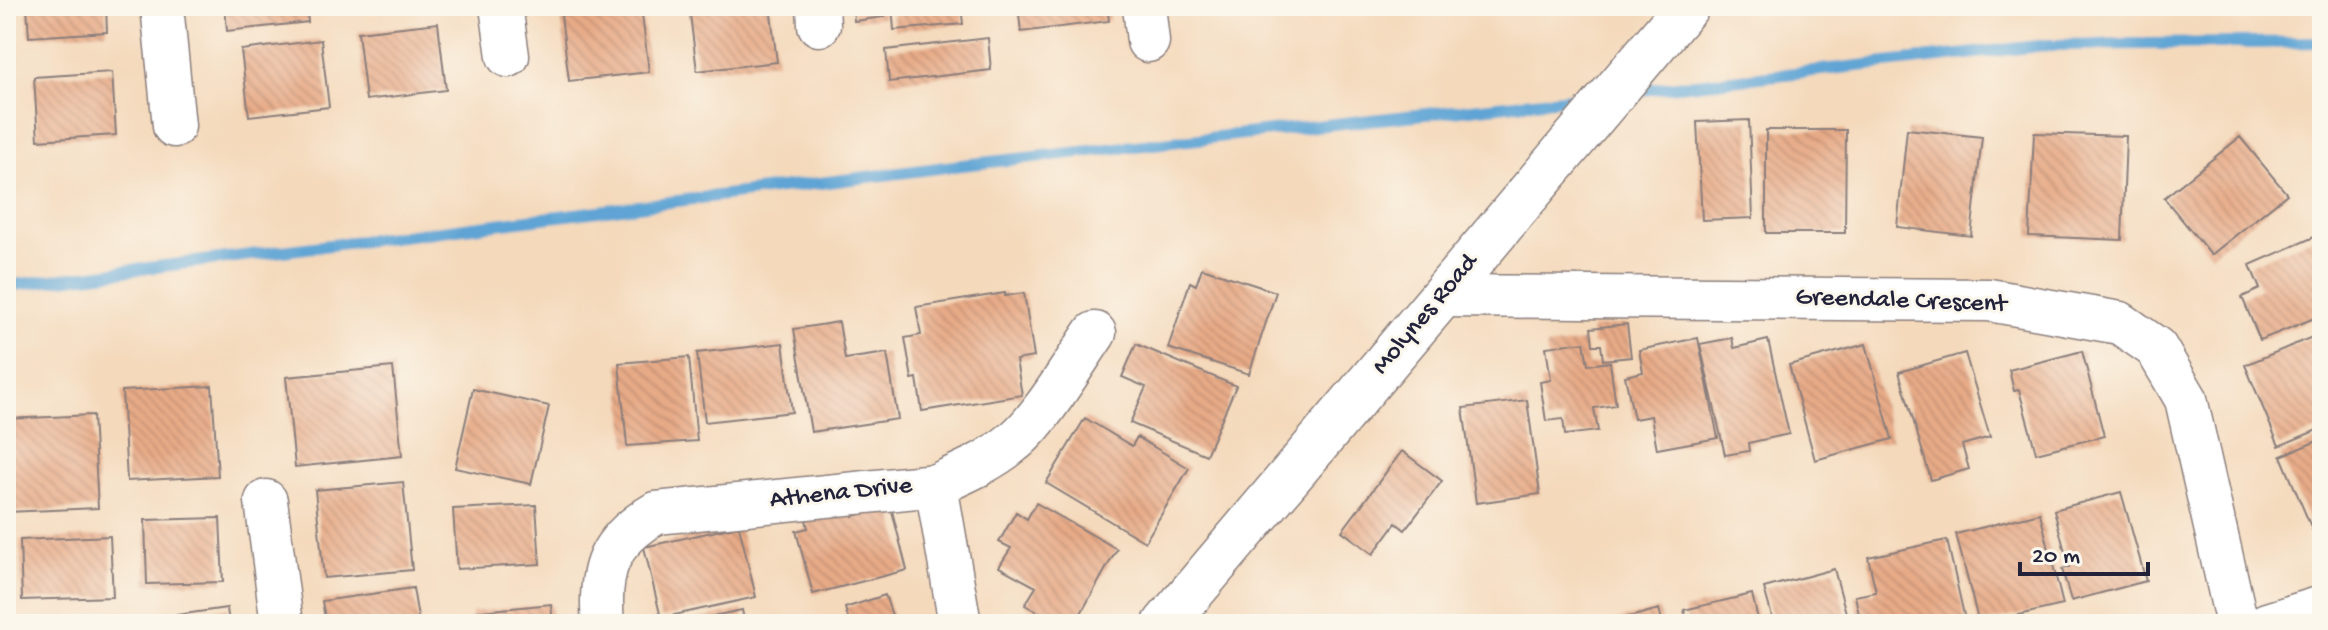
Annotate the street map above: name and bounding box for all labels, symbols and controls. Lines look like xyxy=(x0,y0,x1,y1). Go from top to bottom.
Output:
street label: Molynes Road xyxy=(1366,247,1487,382)
street label: Greendale Crescent xyxy=(1795,283,2009,321)
street label: Athena Drive xyxy=(768,471,914,517)
scale bar xyxy=(2020,526,2148,576)
text: 20 m xyxy=(2032,543,2080,572)

